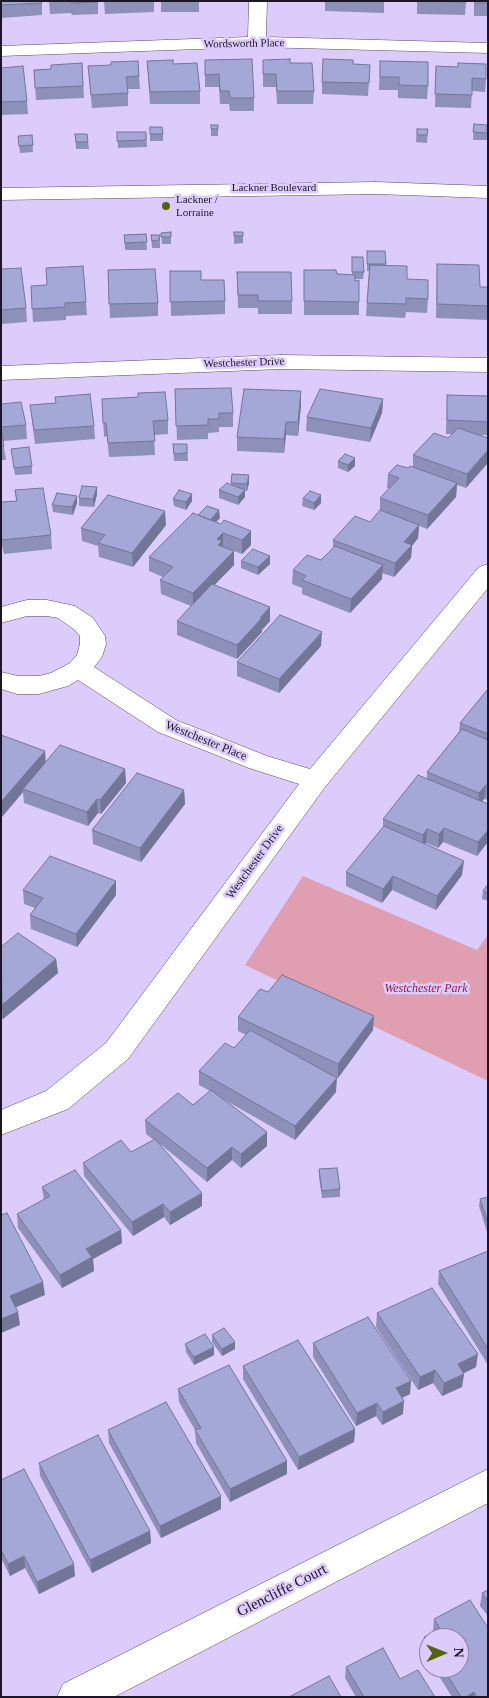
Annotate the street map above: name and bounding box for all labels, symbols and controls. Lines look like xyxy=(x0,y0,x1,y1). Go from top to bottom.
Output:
street label: Wordsworth Place xyxy=(204,37,284,51)
street label: Lackner Boulevard xyxy=(232,181,316,195)
place label: Lackner / Lorraine xyxy=(176,193,218,219)
marker: Lackner / Lorraine xyxy=(160,200,172,212)
street label: Westchester Drive xyxy=(203,355,285,371)
street label: Westchester Place xyxy=(163,718,249,764)
street label: Westchester Drive xyxy=(223,822,287,902)
park label: Westchester Park xyxy=(384,982,468,996)
street label: Glencliffe Court xyxy=(234,1561,330,1621)
north arrow xyxy=(419,1628,469,1678)
text: N xyxy=(451,1648,466,1658)

